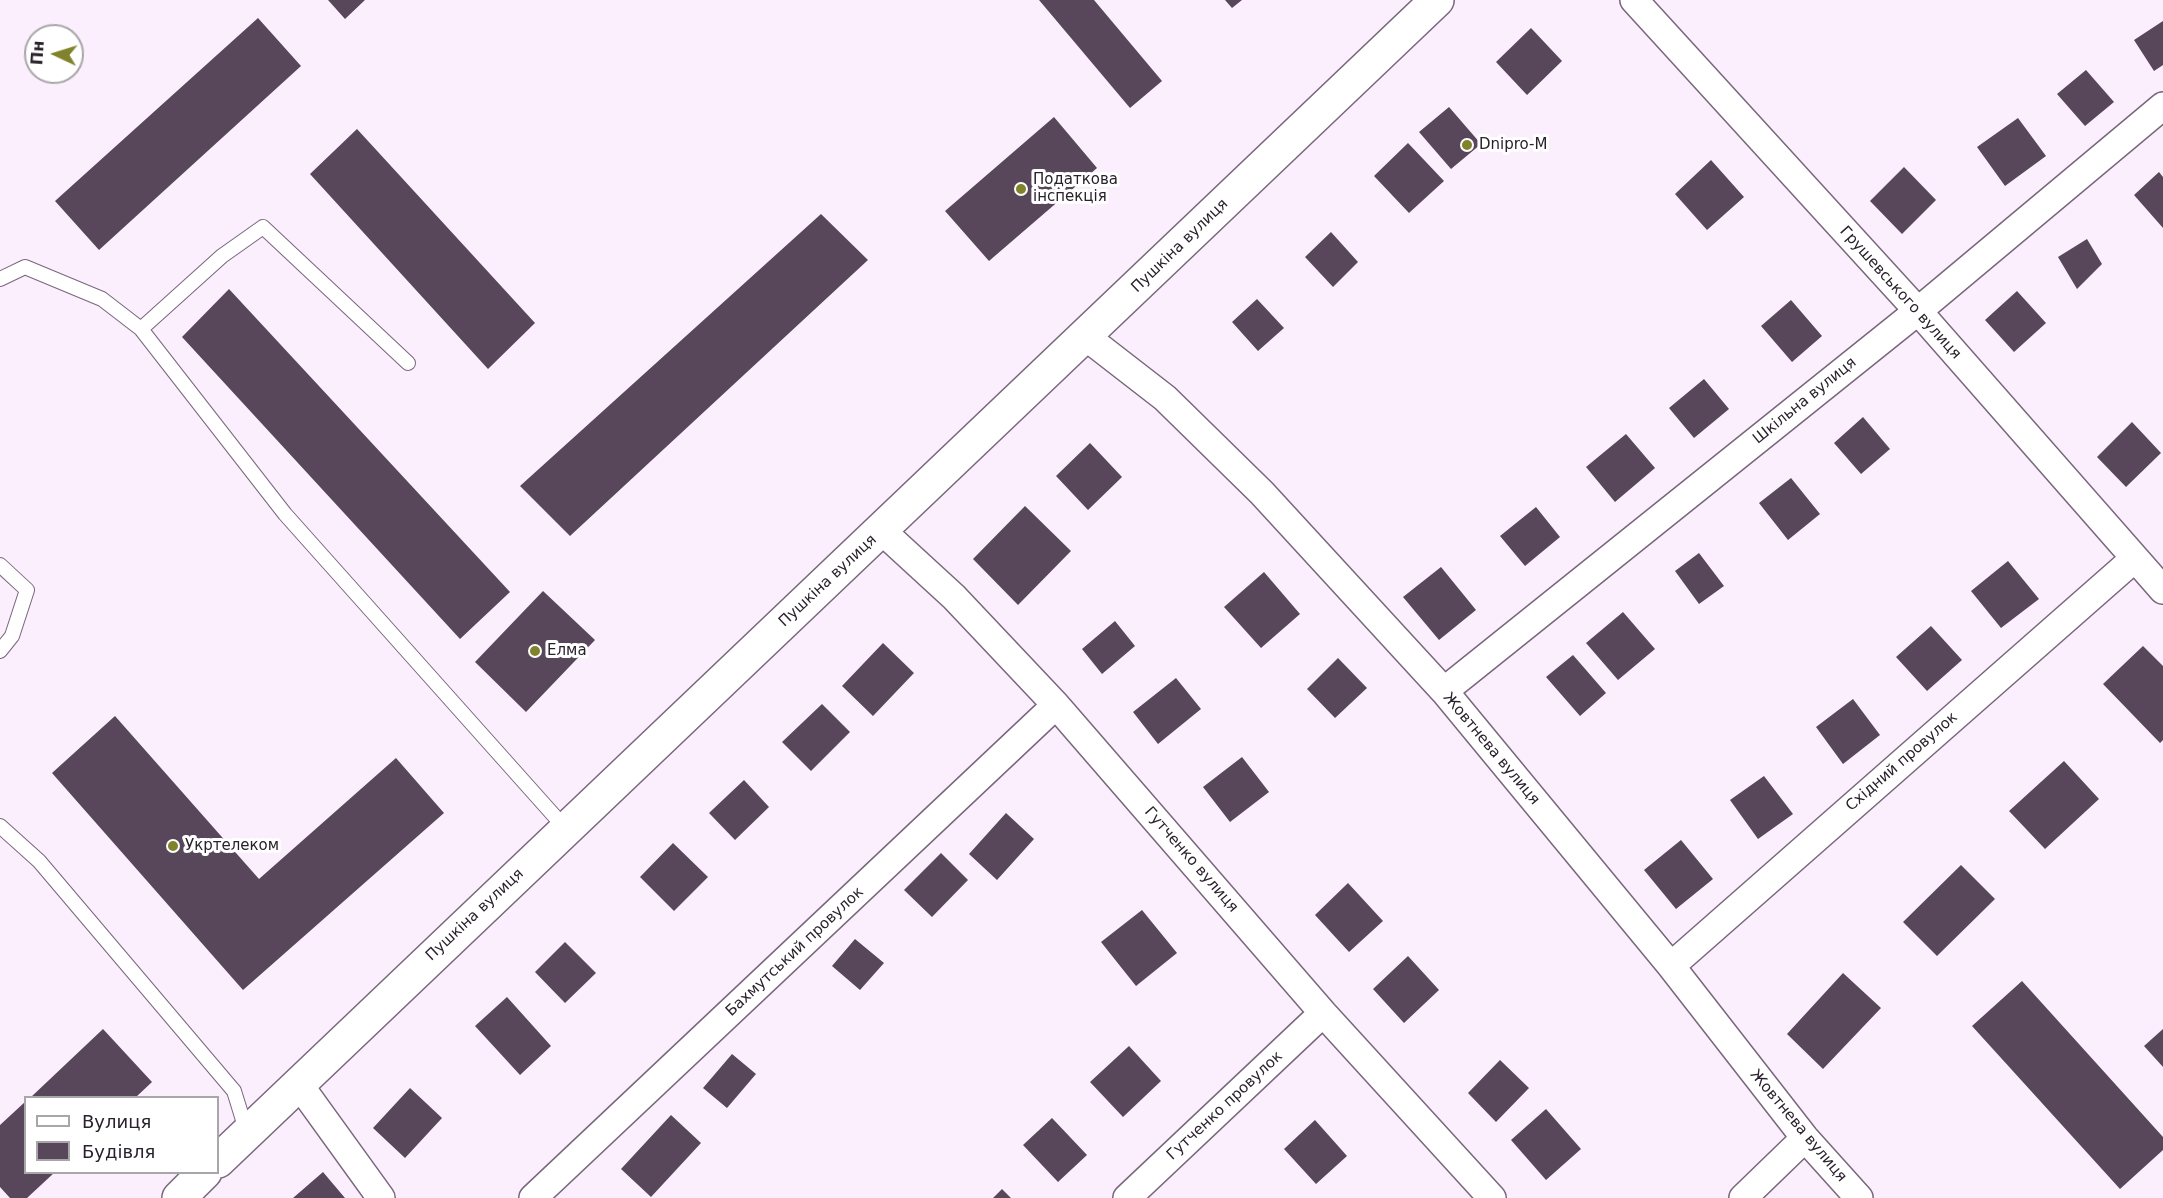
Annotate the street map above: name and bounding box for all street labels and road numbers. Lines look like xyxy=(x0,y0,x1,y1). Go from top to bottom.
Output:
street label: Пушкіна вулиця xyxy=(1128,195,1232,297)
street label: Грушевського вулиця xyxy=(1836,223,1964,363)
street label: Шкільна вулиця xyxy=(1750,354,1860,448)
street label: Пушкіна вулиця xyxy=(775,531,881,631)
street label: Жовтнева вулиця xyxy=(1439,689,1543,809)
street label: Східний провулок xyxy=(1843,709,1961,815)
street label: Гутченко вулиця xyxy=(1140,804,1242,916)
street label: Пушкіна вулиця xyxy=(422,865,528,965)
street label: Бахмутський провулок xyxy=(722,883,868,1021)
street label: Гутченко провулок xyxy=(1163,1048,1287,1164)
street label: Жовтнева вулиця xyxy=(1746,1066,1850,1186)

